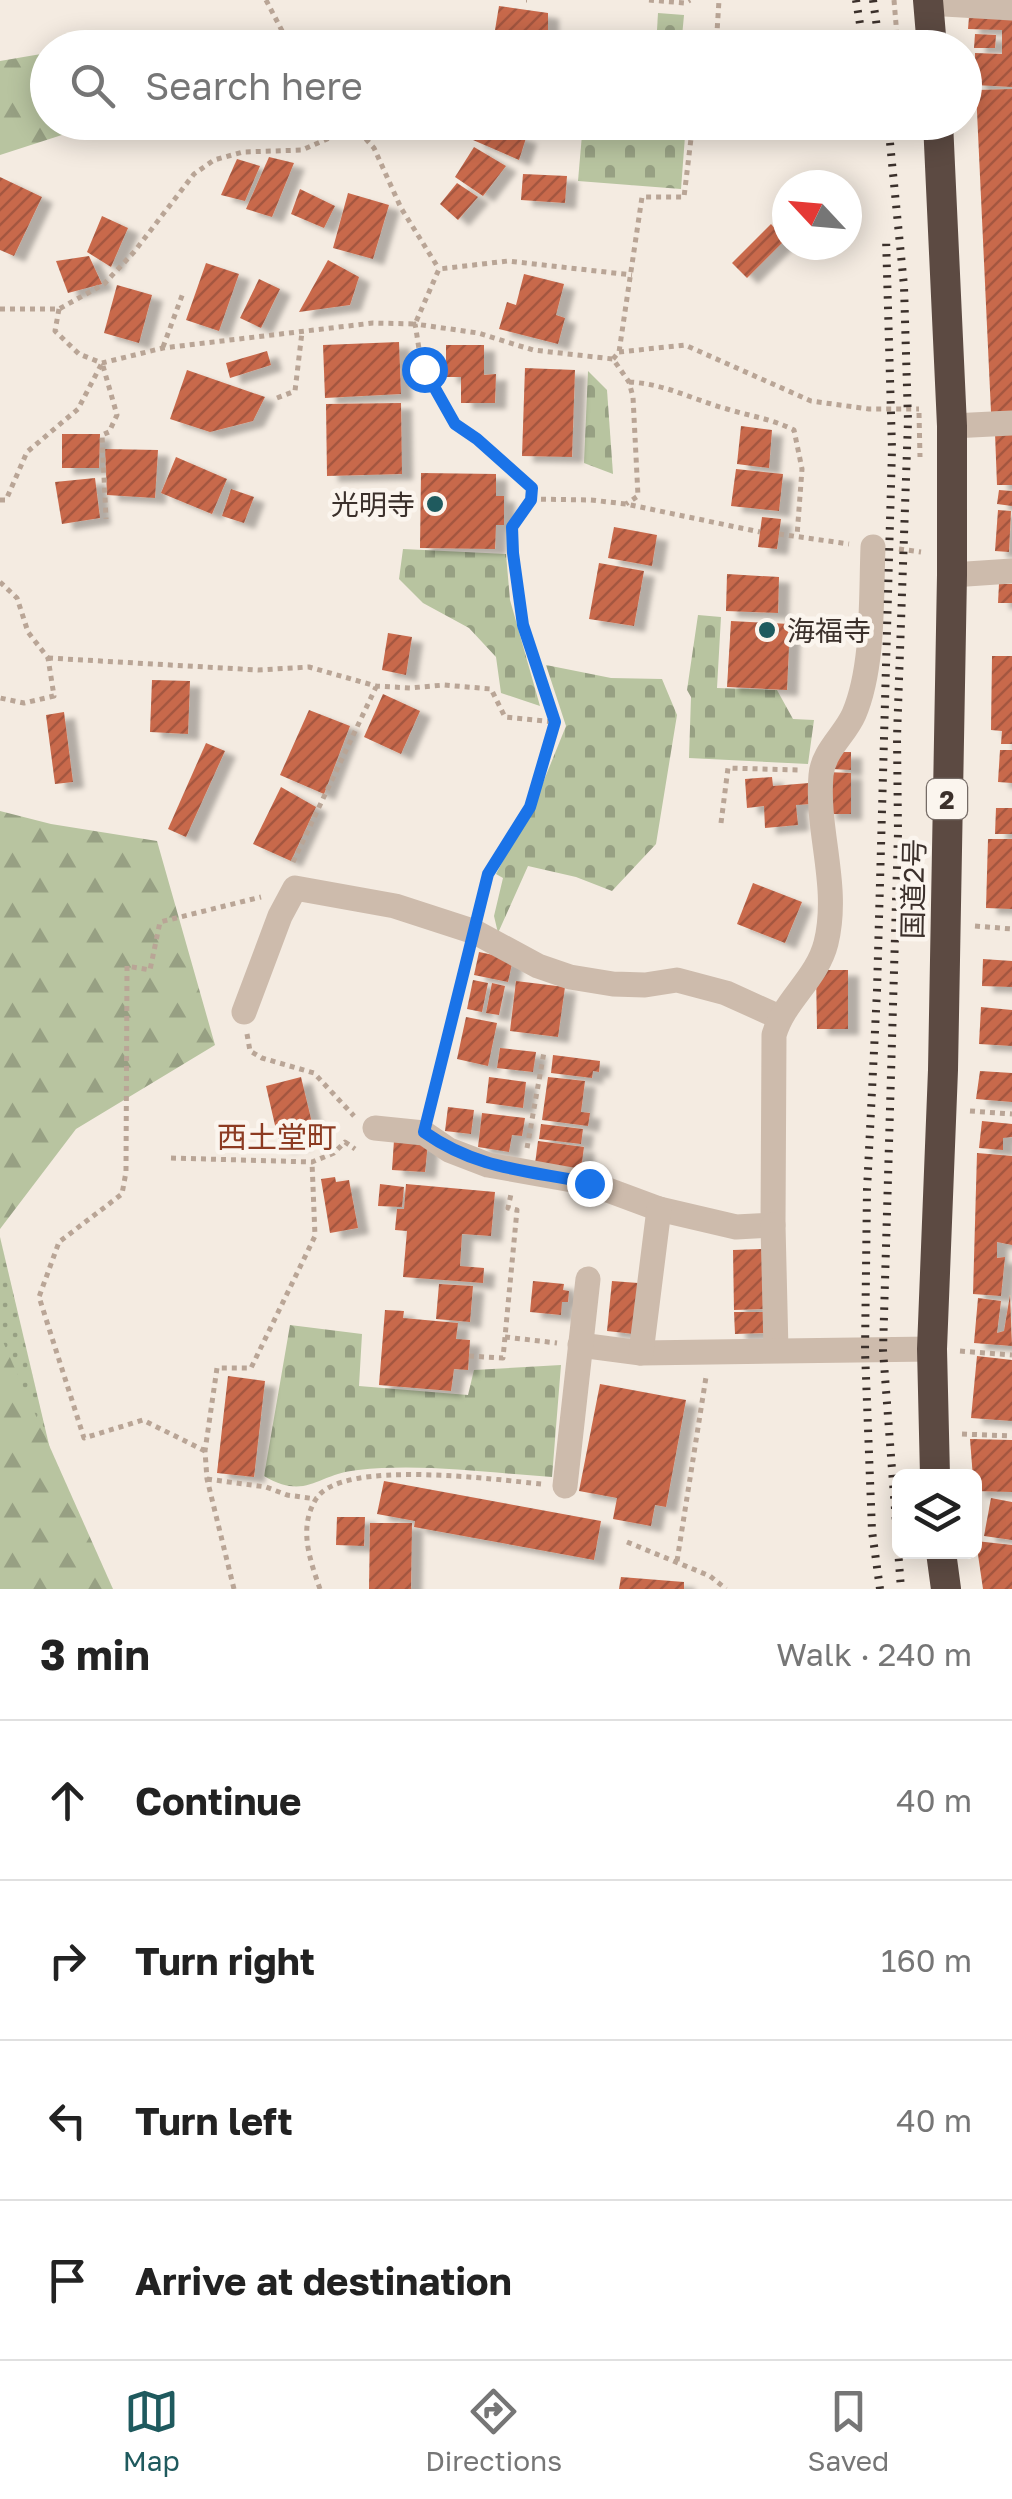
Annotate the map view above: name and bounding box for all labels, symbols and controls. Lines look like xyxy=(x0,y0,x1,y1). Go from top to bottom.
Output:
search box xyxy=(30,30,982,140)
icon: search xyxy=(65,58,120,113)
text: Search here xyxy=(145,63,363,108)
north arrow xyxy=(772,170,862,260)
route start xyxy=(402,347,448,393)
place label: 光明寺 xyxy=(331,488,415,521)
marker: 光明寺 xyxy=(424,493,446,515)
place label: 海福寺 xyxy=(787,614,871,647)
marker: 海福寺 xyxy=(756,619,778,641)
road number: 2 xyxy=(927,779,967,819)
street label: 国道2号 xyxy=(896,839,930,939)
district label: 西土堂町 xyxy=(217,1119,337,1155)
route end xyxy=(567,1161,613,1207)
map controls xyxy=(892,1469,982,1559)
button: layers xyxy=(892,1469,982,1559)
text: 3 min xyxy=(40,1629,150,1679)
text: Walk · 240 m xyxy=(776,1635,972,1673)
icon: ahead xyxy=(40,1773,95,1828)
text: Continue xyxy=(135,1778,301,1823)
text: 40 m xyxy=(896,1781,972,1819)
icon: right xyxy=(40,1933,95,1988)
text: Turn right xyxy=(135,1938,315,1983)
text: 160 m xyxy=(881,1941,972,1979)
icon: left xyxy=(40,2093,95,2148)
text: Turn left xyxy=(135,2098,293,2143)
text: 40 m xyxy=(896,2101,972,2139)
icon: arrive xyxy=(40,2253,95,2308)
text: Arrive at destination xyxy=(135,2258,512,2303)
tab: Map xyxy=(123,2384,180,2477)
tab: Directions xyxy=(425,2384,562,2477)
tab: Saved xyxy=(807,2384,889,2477)

